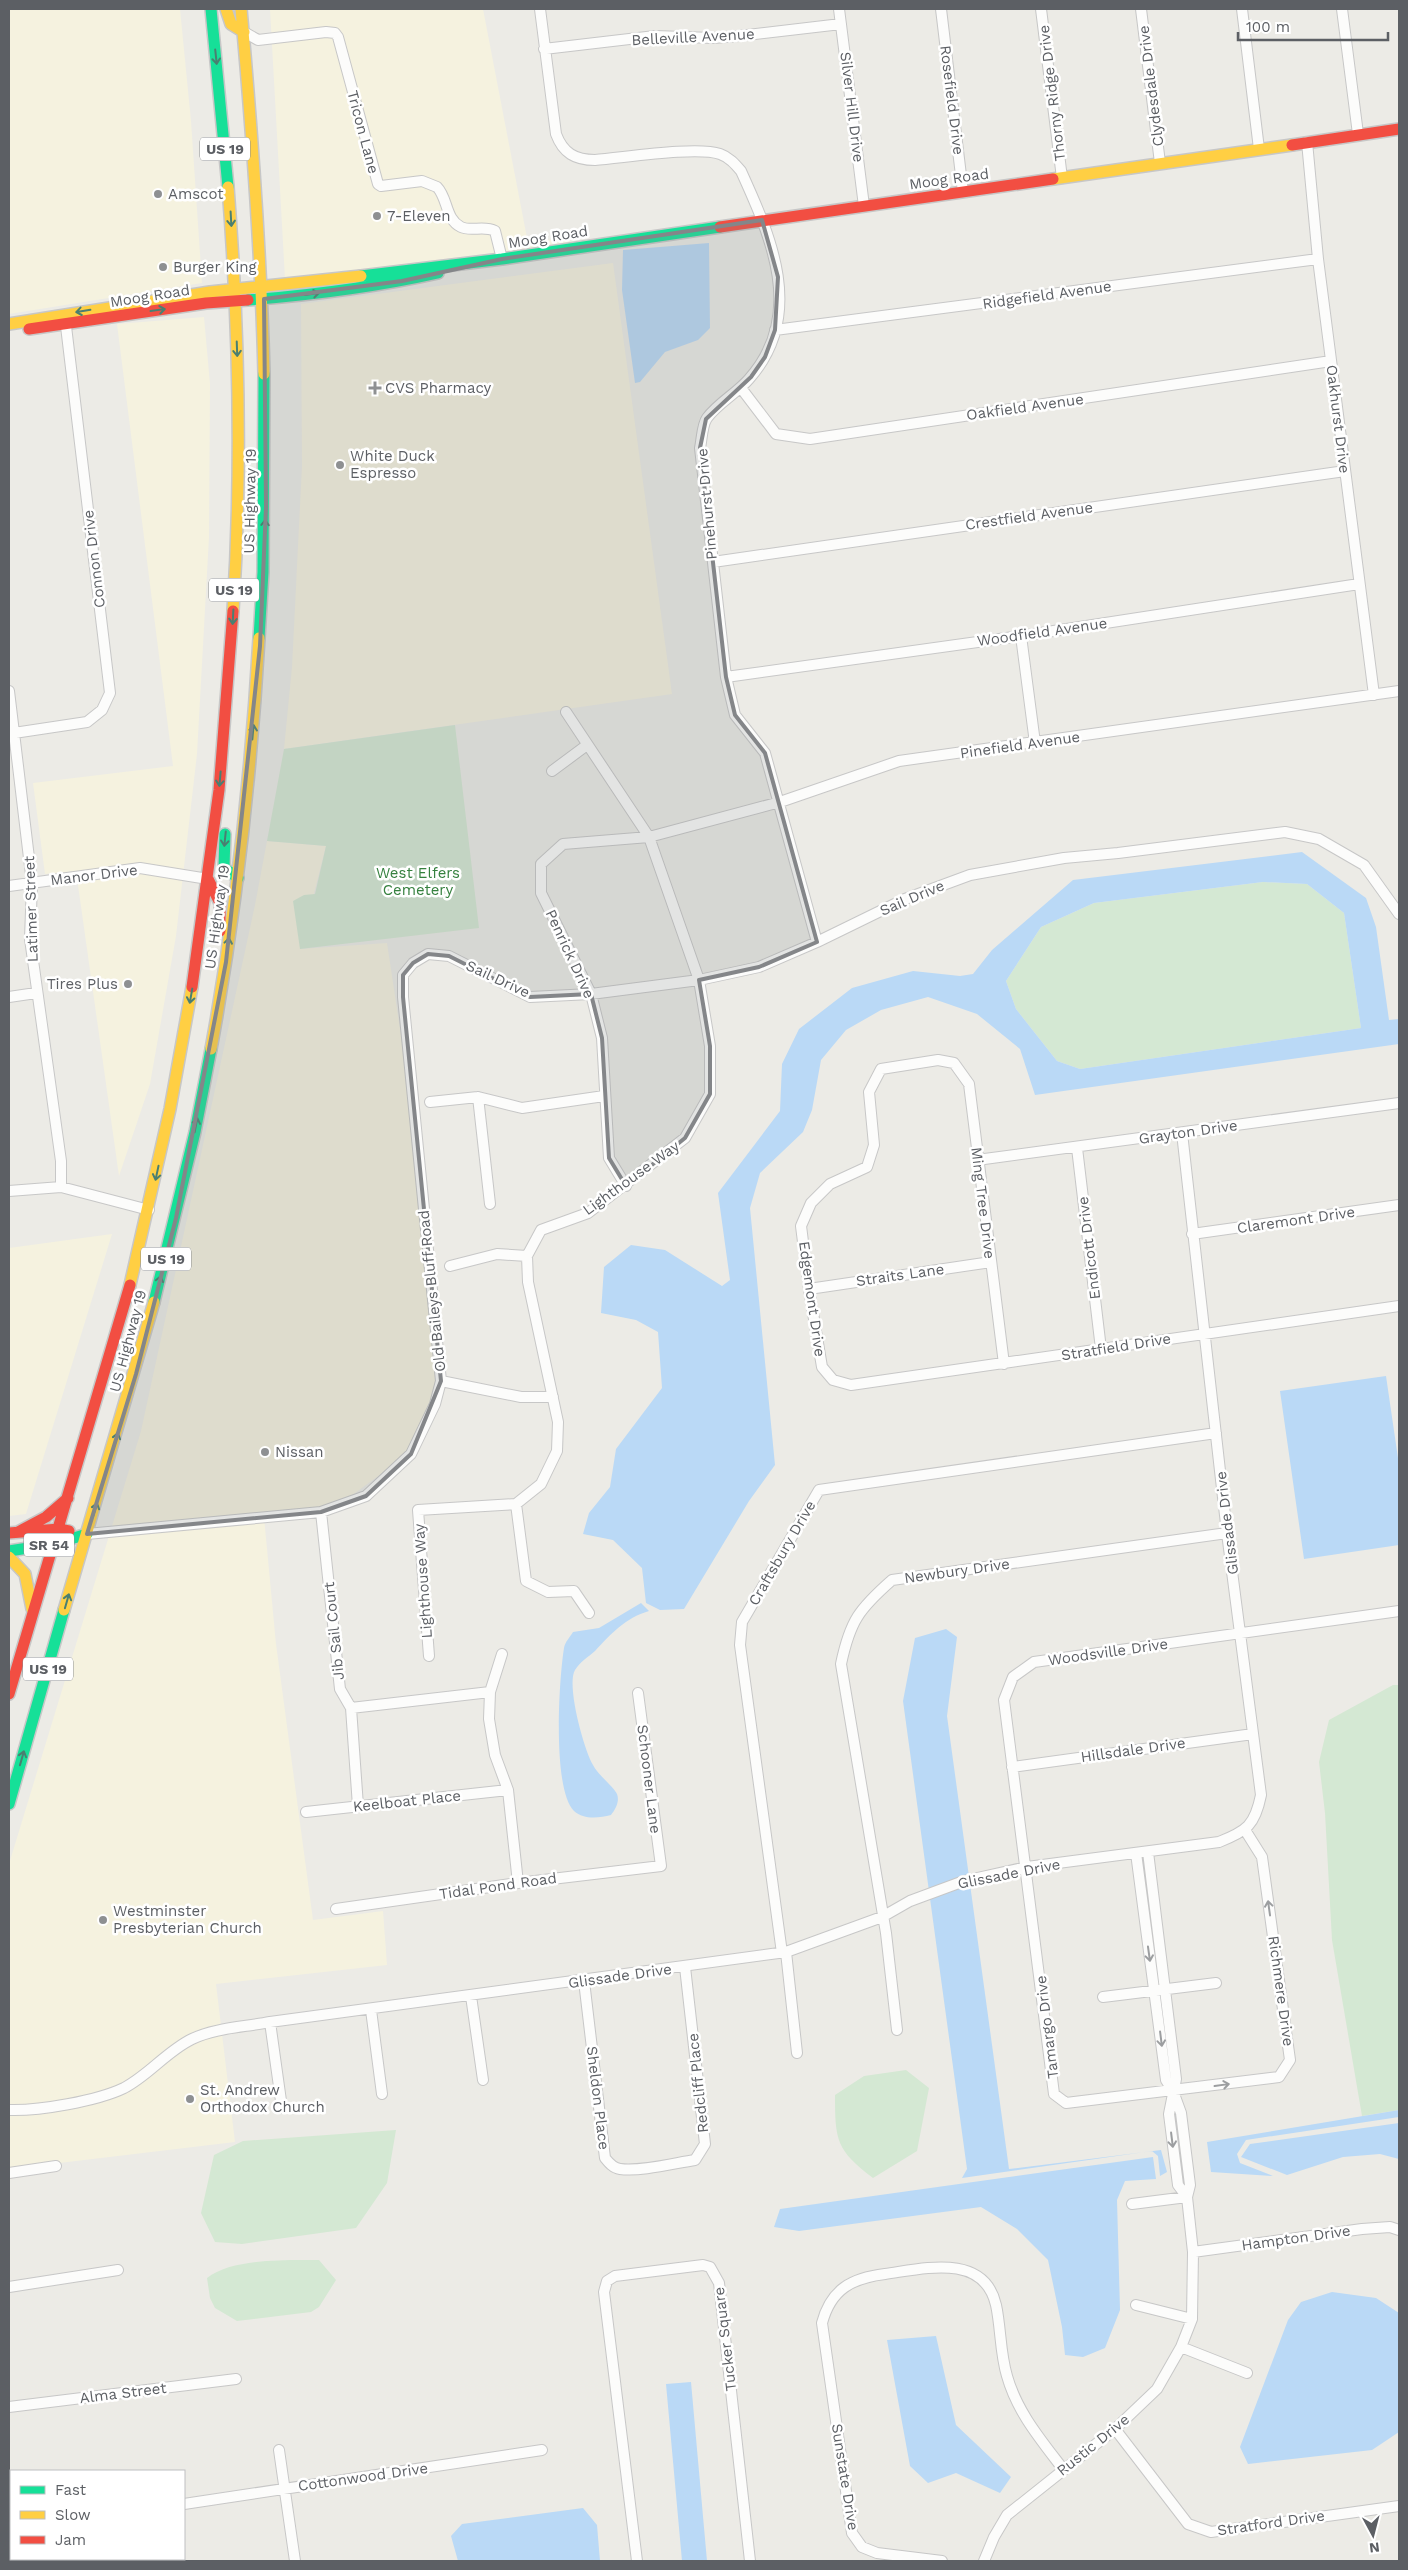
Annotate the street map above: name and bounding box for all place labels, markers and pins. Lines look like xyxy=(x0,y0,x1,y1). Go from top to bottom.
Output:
place label: Amscot xyxy=(168,185,224,203)
marker: Amscot xyxy=(152,188,164,200)
place label: 7-Eleven xyxy=(387,207,451,225)
marker: 7-Eleven xyxy=(371,210,383,222)
place label: Burger King xyxy=(173,258,256,276)
marker: Burger King xyxy=(157,261,169,273)
place label: CVS Pharmacy xyxy=(385,379,491,397)
marker: CVS Pharmacy xyxy=(369,382,381,394)
place label: White Duck Espresso xyxy=(350,447,435,482)
marker: White Duck Espresso xyxy=(334,459,346,471)
place label: Tires Plus xyxy=(47,975,118,993)
marker: Tires Plus xyxy=(122,978,134,990)
place label: Nissan xyxy=(275,1443,324,1461)
marker: Nissan xyxy=(259,1446,271,1458)
place label: Westminster Presbyterian Church xyxy=(113,1902,262,1937)
marker: Westminster Presbyterian Church xyxy=(97,1914,109,1926)
place label: St. Andrew Orthodox Church xyxy=(200,2081,325,2116)
marker: St. Andrew Orthodox Church xyxy=(184,2093,196,2105)

